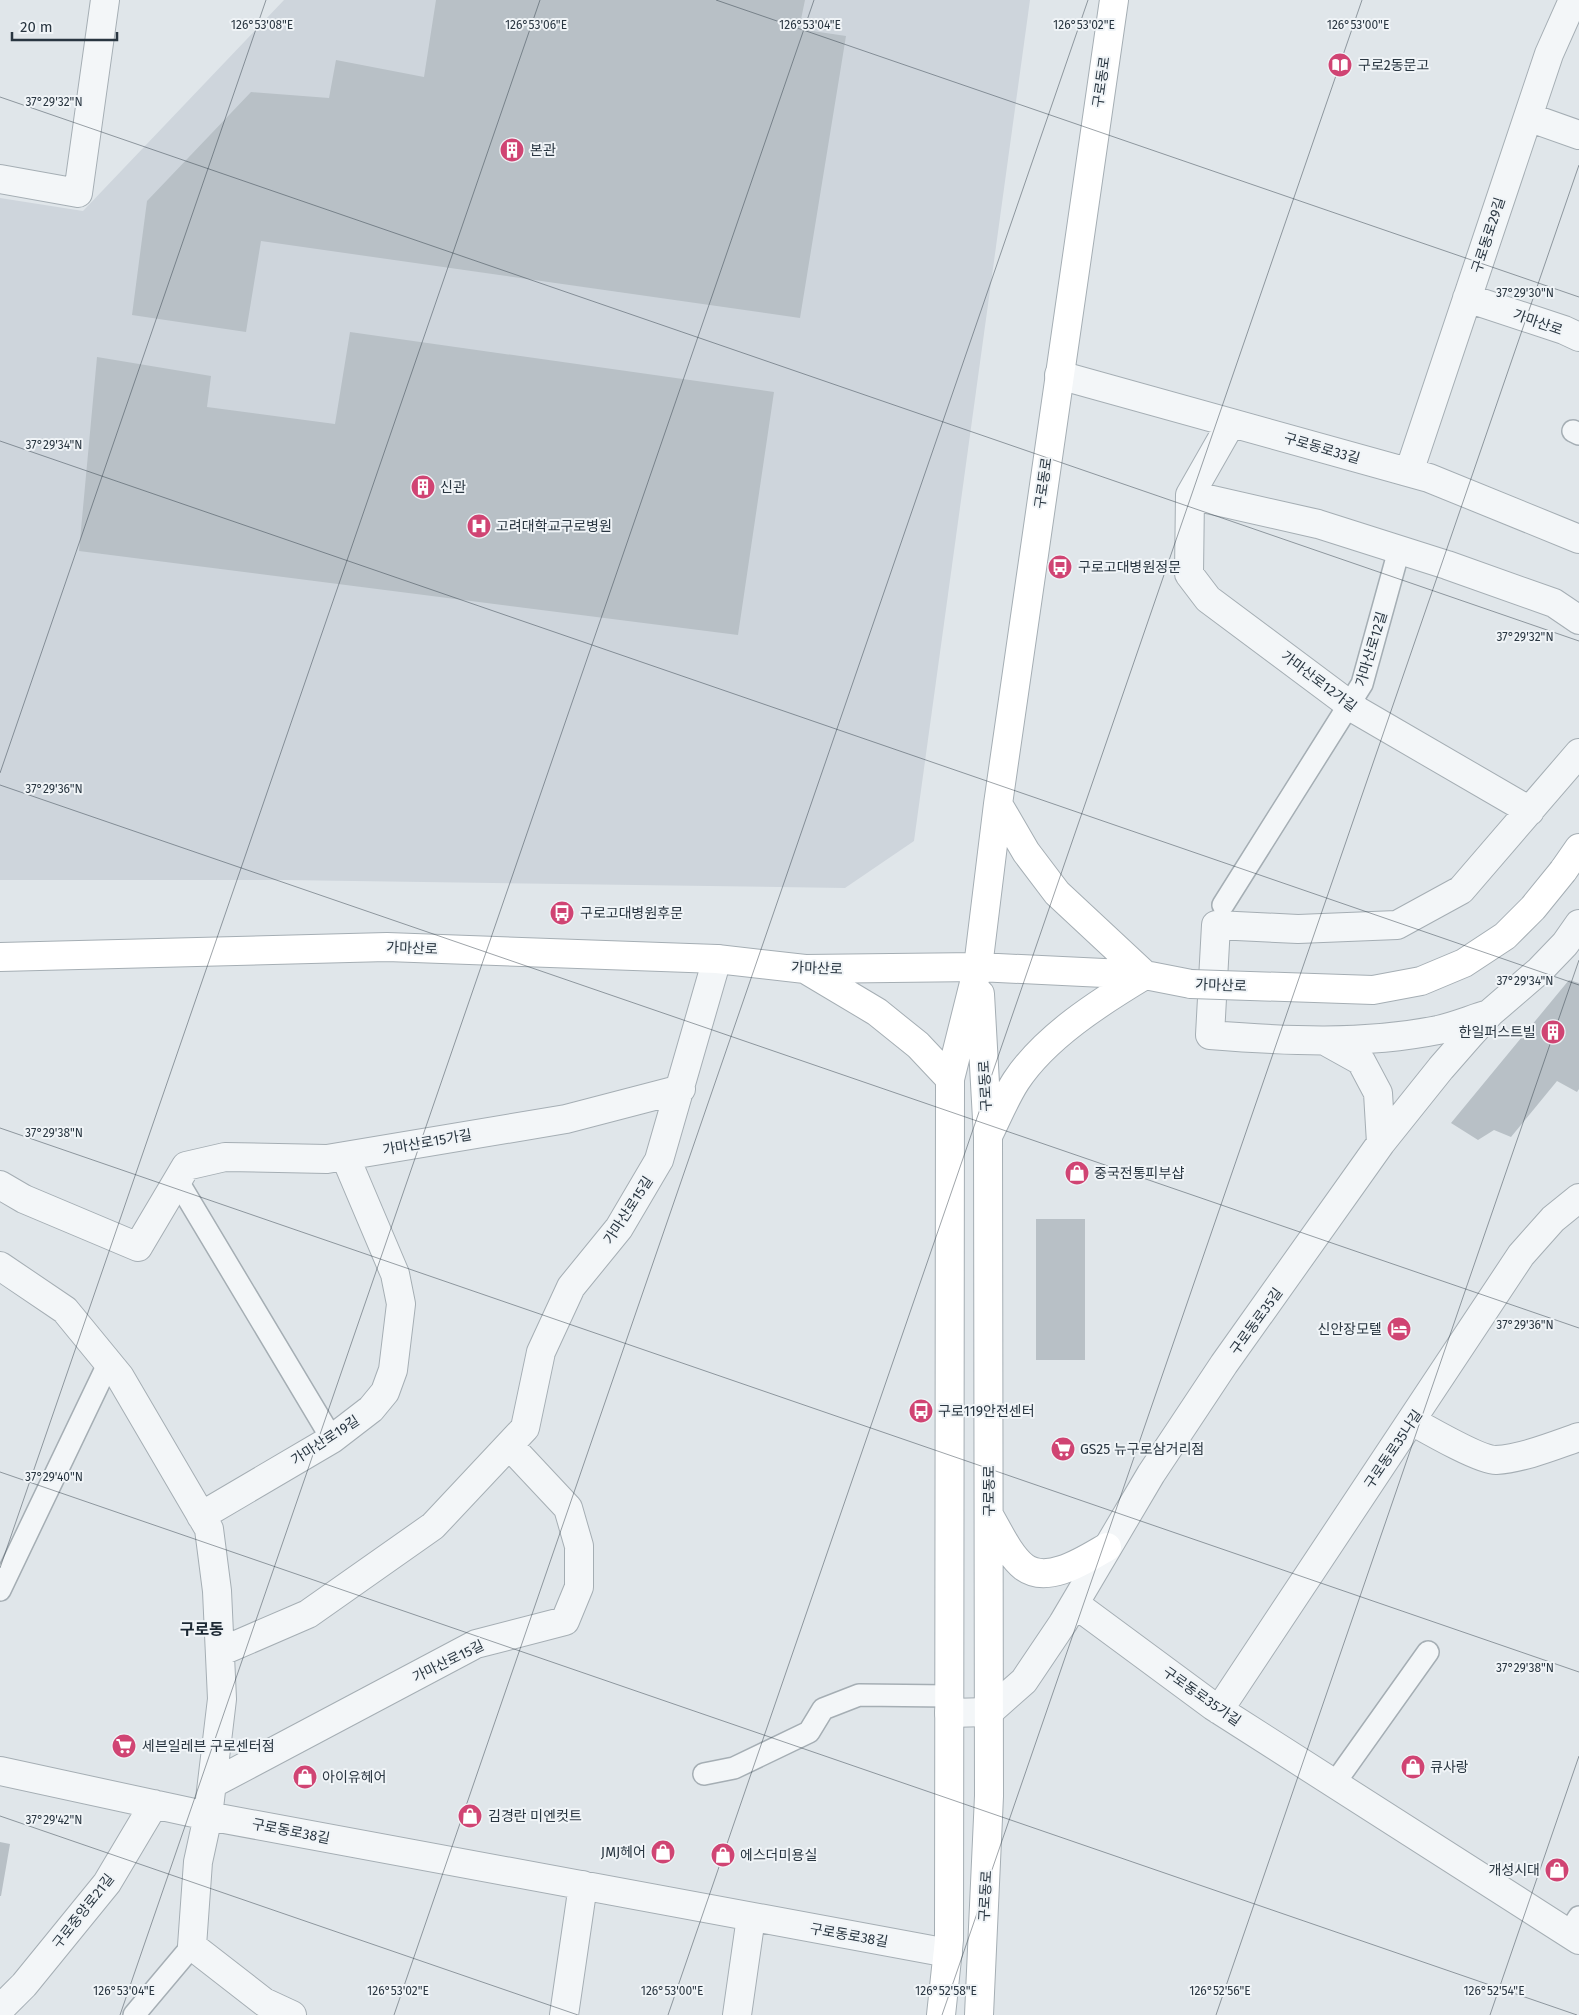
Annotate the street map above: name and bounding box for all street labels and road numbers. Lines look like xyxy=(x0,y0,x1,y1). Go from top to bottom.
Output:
street label: 구로동로 xyxy=(1089,55,1114,109)
street label: 구로동로29길 xyxy=(1468,195,1509,275)
street label: 가마산로 xyxy=(1511,306,1565,339)
street label: 구로동로33길 xyxy=(1282,430,1362,467)
street label: 구로동로 xyxy=(1031,456,1056,510)
street label: 가마산로12길 xyxy=(1352,610,1391,689)
street label: 가마산로12가길 xyxy=(1278,647,1360,715)
street label: 가마산로 xyxy=(386,939,438,958)
street label: 가마산로 xyxy=(791,959,843,978)
street label: 가마산로 xyxy=(1195,976,1247,995)
street label: 구로동로 xyxy=(976,1060,995,1112)
street label: 가마산로15가길 xyxy=(381,1126,473,1159)
street label: 가마산로15길 xyxy=(600,1173,657,1247)
street label: 구로동로35길 xyxy=(1226,1285,1286,1358)
street label: 구로동로35나길 xyxy=(1361,1407,1426,1492)
street label: 가마산로19길 xyxy=(288,1412,363,1469)
street label: 구로동로 xyxy=(981,1465,998,1517)
street label: 가마산로15길 xyxy=(410,1637,487,1686)
street label: 구로동로35가길 xyxy=(1159,1663,1244,1730)
street label: 구로동로38길 xyxy=(250,1816,331,1847)
street label: 구로동로 xyxy=(976,1870,995,1922)
street label: 구로중앙로21길 xyxy=(49,1871,118,1952)
street label: 구로동로38길 xyxy=(808,1920,889,1951)

